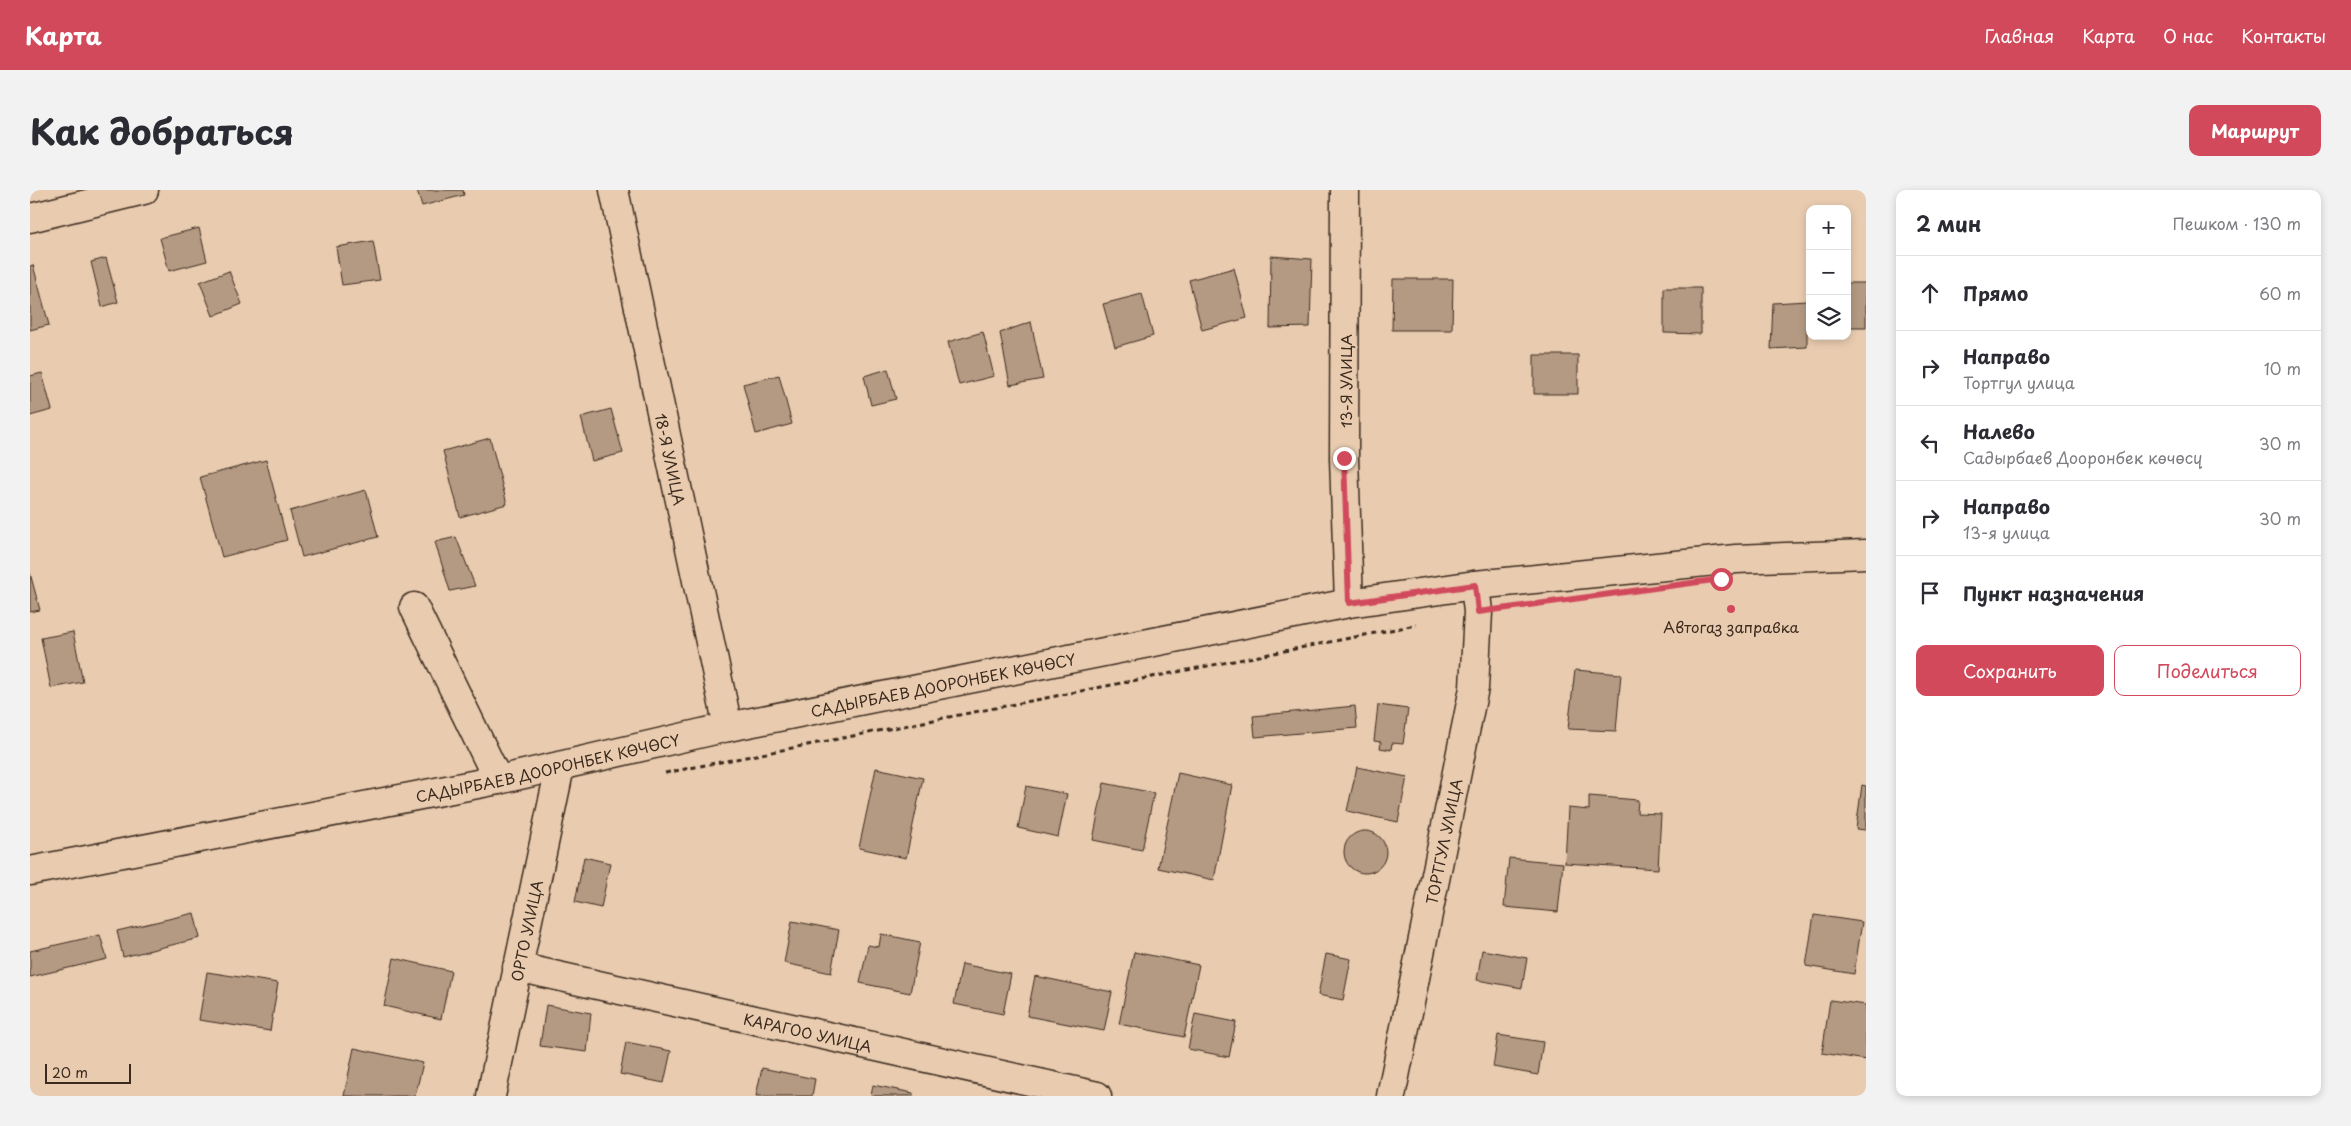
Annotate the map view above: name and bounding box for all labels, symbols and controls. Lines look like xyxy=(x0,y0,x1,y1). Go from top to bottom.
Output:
text: Карта xyxy=(25,17,102,53)
text: Главная xyxy=(1985,22,2054,49)
text: Карта xyxy=(2082,22,2135,49)
text: О нас xyxy=(2163,22,2213,49)
text: Контакты xyxy=(2241,22,2326,49)
text: Как добраться xyxy=(30,104,294,157)
button: Маршрут xyxy=(2189,105,2321,156)
map controls xyxy=(1806,205,1851,340)
button: + xyxy=(1806,205,1851,250)
text: 2 мин xyxy=(1916,207,1981,239)
text: Пешком · 130 m xyxy=(2173,211,2301,235)
button: − xyxy=(1806,250,1851,295)
icon: ahead xyxy=(1916,279,1944,307)
text: Прямо xyxy=(1963,279,2028,307)
text: 60 m xyxy=(2259,281,2301,305)
button: layers xyxy=(1806,295,1851,340)
street label: 13-Я УЛИЦА xyxy=(1334,334,1357,428)
text: Направо xyxy=(1963,342,2050,370)
icon: right xyxy=(1916,354,1944,382)
text: 10 m xyxy=(2264,356,2301,380)
text: Тортгул улица xyxy=(1963,370,2075,394)
street label: 18-Я УЛИЦА xyxy=(650,411,692,507)
text: Налево xyxy=(1963,417,2035,445)
icon: left xyxy=(1916,429,1944,457)
text: 30 m xyxy=(2259,431,2301,455)
text: Садырбаев Дооронбек көчөсү xyxy=(1963,445,2202,469)
route end xyxy=(1333,447,1356,470)
text: Направо xyxy=(1963,492,2050,520)
icon: right xyxy=(1916,504,1944,532)
text: 30 m xyxy=(2259,506,2301,530)
text: 13-я улица xyxy=(1963,520,2050,544)
route start xyxy=(1710,568,1733,591)
icon: arrive xyxy=(1916,579,1944,607)
text: Пункт назначения xyxy=(1963,579,2144,607)
marker: Автогаз заправка xyxy=(1725,603,1737,615)
place label: Автогаз заправка xyxy=(1663,615,1799,638)
button: Сохранить xyxy=(1916,645,2104,696)
button: Поделиться xyxy=(2114,645,2301,696)
street label: САДЫРБАЕВ ДООРОНБЕК КӨЧӨСҮ xyxy=(808,646,1078,722)
street label: САДЫРБАЕВ ДООРОНБЕК КӨЧӨСҮ xyxy=(414,727,682,807)
street label: ТОРТГУЛ УЛИЦА xyxy=(1419,776,1467,906)
street label: ОРТО УЛИЦА xyxy=(504,878,548,983)
street label: КАРАГОО УЛИЦА xyxy=(741,1006,874,1057)
scale bar xyxy=(45,1061,131,1084)
text: 20 m xyxy=(52,1062,88,1083)

